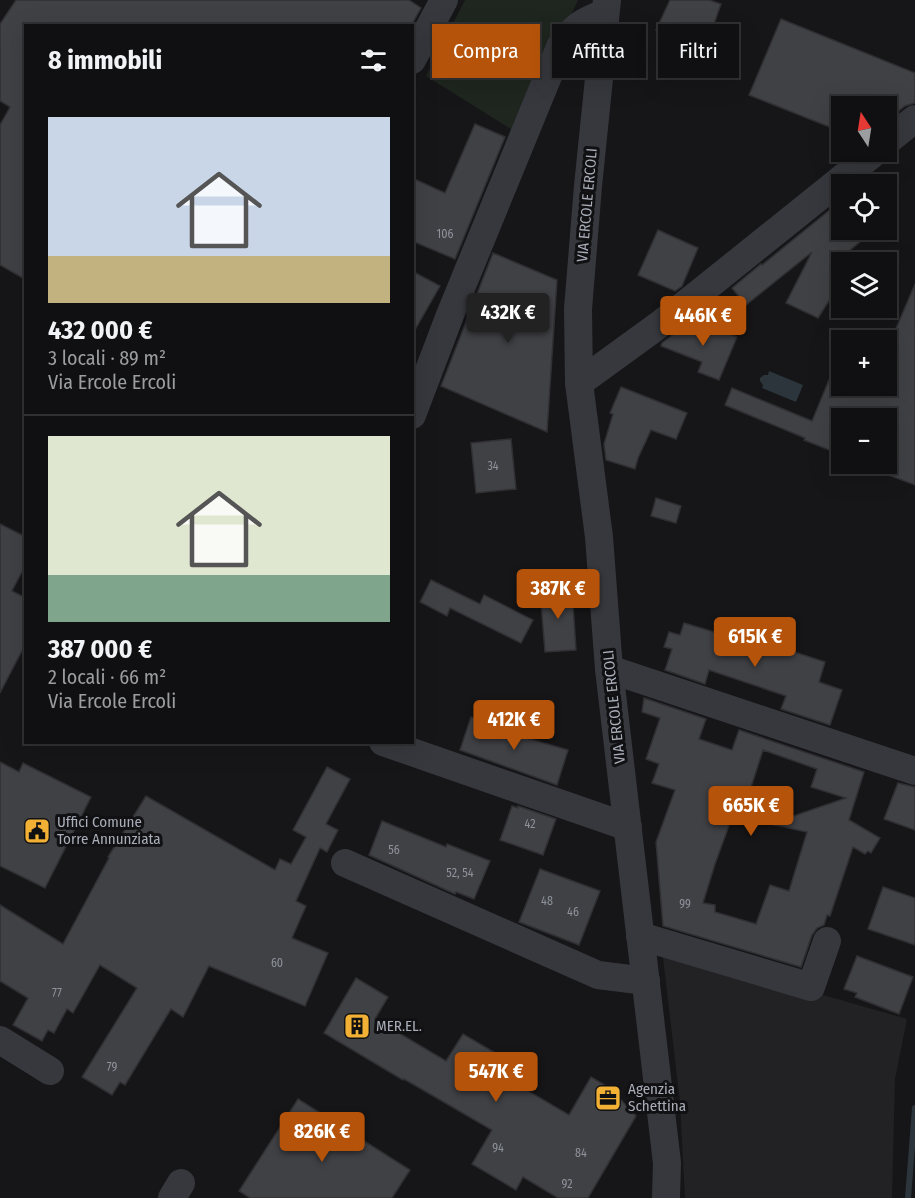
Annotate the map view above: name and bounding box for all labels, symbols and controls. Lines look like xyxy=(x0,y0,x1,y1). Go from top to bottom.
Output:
chip: Compra xyxy=(432,24,540,78)
chip: Affitta xyxy=(552,24,646,78)
chip: Filtri xyxy=(658,24,739,78)
icon: filters xyxy=(357,44,390,77)
text: 8 immobili xyxy=(48,45,162,76)
north arrow xyxy=(831,96,897,162)
map controls xyxy=(831,96,897,474)
street label: VIA ERCOLE ERCOLI xyxy=(573,147,601,263)
icon: home xyxy=(165,156,273,264)
button: locate xyxy=(831,174,897,240)
house number: 106 xyxy=(437,227,453,241)
button: layers xyxy=(831,252,897,318)
pin: 432K € xyxy=(459,293,557,344)
pin: 446K € xyxy=(654,296,752,347)
text: 432K € xyxy=(480,300,536,324)
text: 446K € xyxy=(674,303,732,327)
text: 432 000 € xyxy=(48,315,153,346)
button: + xyxy=(831,330,897,396)
text: 3 locali · 89 m² xyxy=(48,346,166,370)
text: Via Ercole Ercoli xyxy=(48,370,176,394)
button: − xyxy=(831,408,897,474)
house number: 34 xyxy=(487,459,499,473)
icon: home xyxy=(165,475,273,583)
pin: 387K € xyxy=(509,569,607,620)
text: 387K € xyxy=(531,576,585,600)
pin: 615K € xyxy=(706,617,804,668)
text: 615K € xyxy=(728,624,782,648)
text: 387 000 € xyxy=(48,634,152,665)
street label: VIA ERCOLE ERCOLI xyxy=(599,649,629,765)
text: 2 locali · 66 m² xyxy=(48,665,166,689)
text: Via Ercole Ercoli xyxy=(48,689,176,713)
pin: 412K € xyxy=(465,700,563,751)
text: 412K € xyxy=(487,707,541,731)
pin: 665K € xyxy=(702,786,800,837)
text: 665K € xyxy=(722,793,780,817)
place label: Uffici Comune Torre Annunziata xyxy=(57,813,161,848)
public building icon: Uffici Comune Torre Annunziata xyxy=(22,816,52,846)
house number: 42 xyxy=(525,817,535,831)
house number: 56 xyxy=(388,843,400,857)
house number: 52, 54 xyxy=(446,866,474,880)
house number: 48 xyxy=(541,894,553,908)
house number: 99 xyxy=(679,897,691,911)
house number: 46 xyxy=(567,905,579,919)
house number: 60 xyxy=(271,956,283,970)
house number: 77 xyxy=(52,986,62,1000)
building icon: MER.EL. xyxy=(342,1011,372,1041)
place label: MER.EL. xyxy=(376,1017,422,1035)
pin: 547K € xyxy=(447,1052,545,1103)
text: 547K € xyxy=(469,1059,523,1083)
house number: 79 xyxy=(107,1060,117,1074)
place label: Agenzia Schettina xyxy=(628,1080,686,1115)
office icon: Agenzia Schettina xyxy=(593,1083,623,1113)
pin: 826K € xyxy=(273,1112,371,1163)
text: 826K € xyxy=(294,1119,350,1143)
house number: 94 xyxy=(492,1141,504,1155)
house number: 84 xyxy=(575,1146,587,1160)
house number: 92 xyxy=(562,1177,572,1191)

